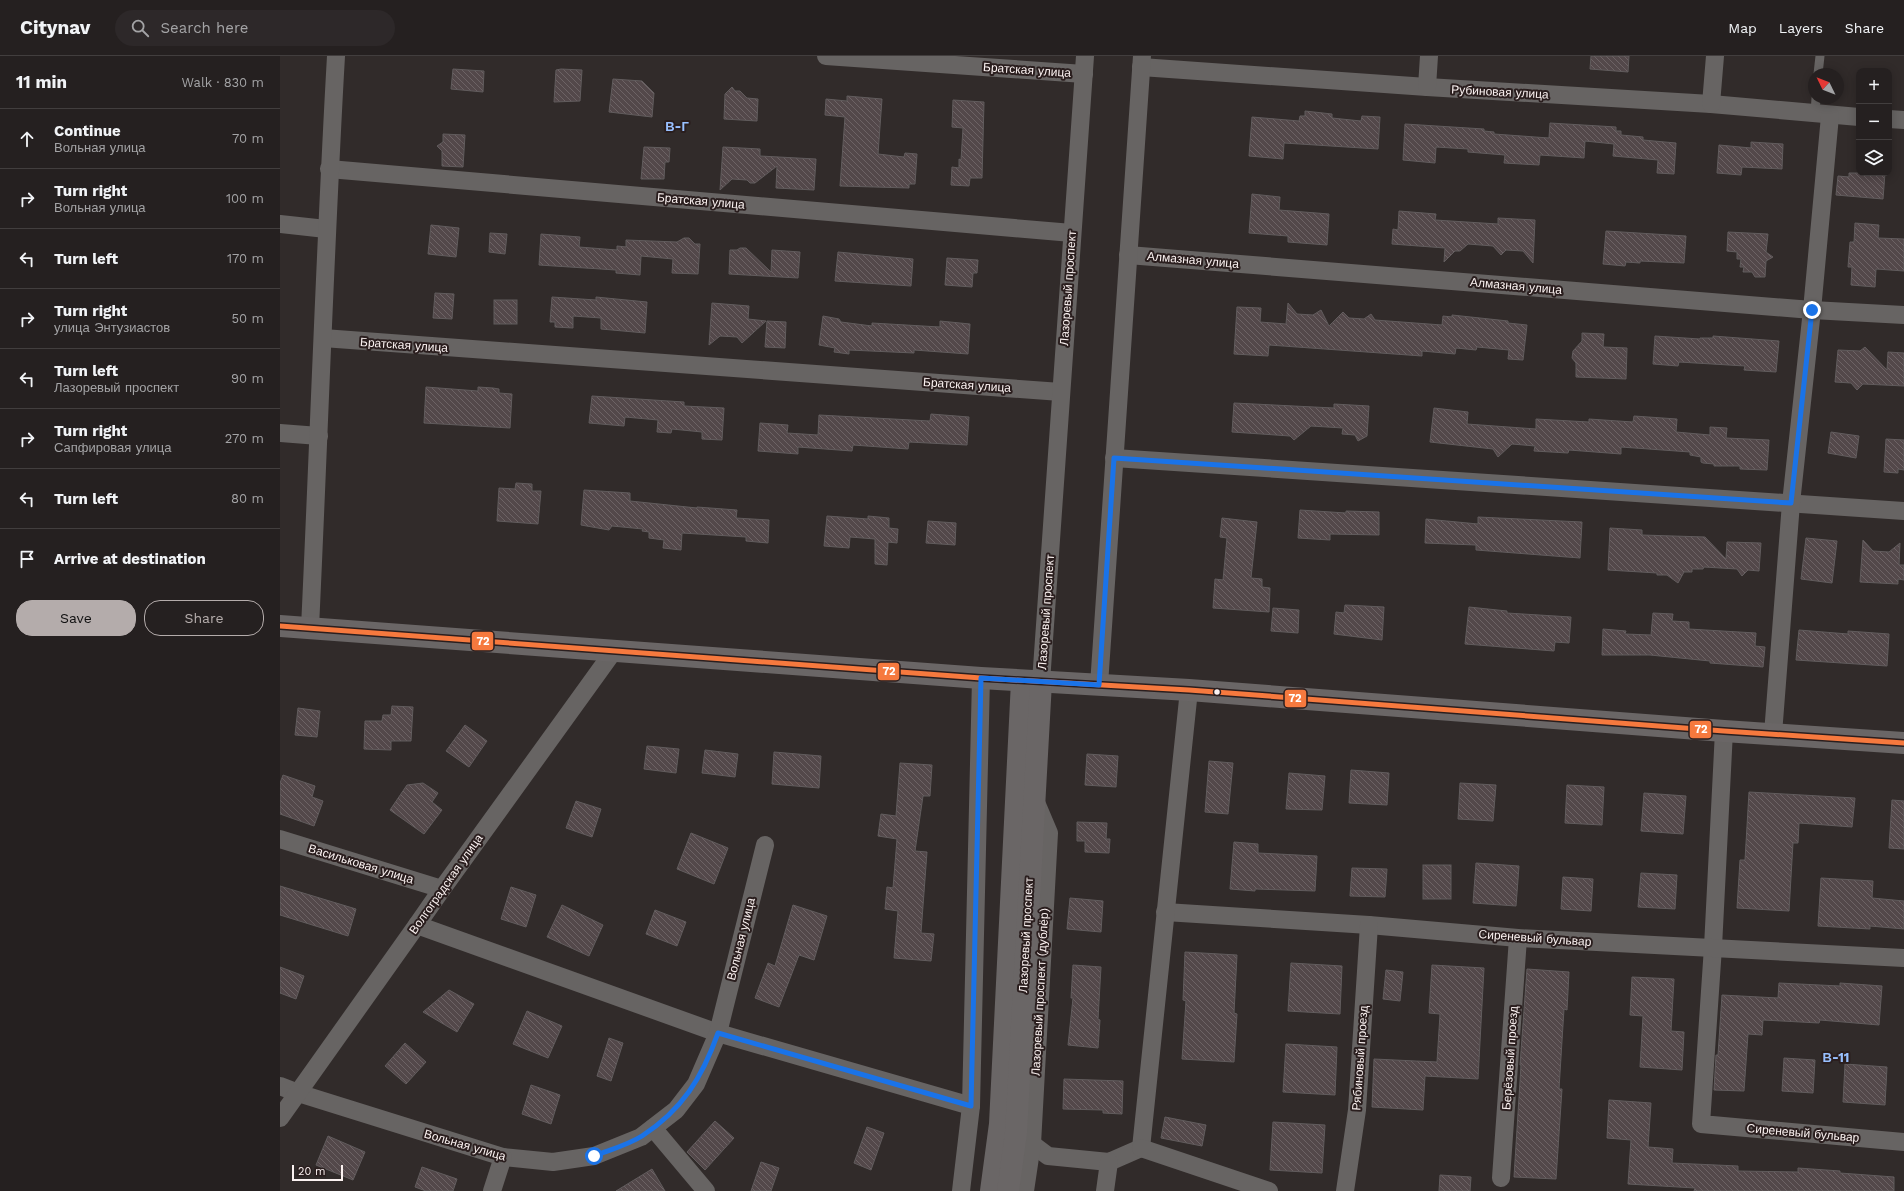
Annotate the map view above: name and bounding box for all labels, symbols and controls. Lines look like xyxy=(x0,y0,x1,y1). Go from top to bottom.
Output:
search box xyxy=(115,10,395,46)
text: Citynav xyxy=(20,16,91,39)
icon: search xyxy=(129,17,151,39)
text: Search here xyxy=(161,19,248,37)
text: Map xyxy=(1728,20,1757,36)
text: Layers xyxy=(1779,20,1823,36)
text: Share xyxy=(1845,20,1884,36)
street label: Братская улица xyxy=(983,60,1072,80)
north arrow xyxy=(1808,68,1844,104)
map controls xyxy=(1856,68,1892,176)
button: + xyxy=(1856,68,1892,104)
text: 11 min xyxy=(16,72,67,92)
text: Walk · 830 m xyxy=(182,75,264,90)
street label: Рубиновая улица xyxy=(1451,82,1549,102)
button: − xyxy=(1856,104,1892,140)
district label: В-Г xyxy=(665,119,689,134)
text: Continue xyxy=(54,122,121,140)
icon: ahead xyxy=(16,128,38,150)
text: 70 m xyxy=(232,131,264,146)
text: Вольная улица xyxy=(54,140,146,155)
button: layers xyxy=(1856,140,1892,176)
text: Turn right xyxy=(54,182,127,200)
icon: right xyxy=(16,188,38,210)
street label: Братская улица xyxy=(657,190,746,212)
text: 100 m xyxy=(226,191,264,206)
text: Вольная улица xyxy=(54,200,146,215)
street label: Лазоревый проспект xyxy=(1057,229,1079,346)
icon: left xyxy=(16,248,38,270)
street label: Алмазная улица xyxy=(1146,249,1240,271)
text: Turn left xyxy=(54,250,118,268)
text: 170 m xyxy=(227,251,264,266)
street label: Алмазная улица xyxy=(1469,275,1563,297)
route end xyxy=(1803,301,1821,319)
text: Turn right xyxy=(54,302,127,320)
icon: right xyxy=(16,308,38,330)
text: 50 m xyxy=(232,311,264,326)
text: улица Энтузиастов xyxy=(54,320,170,335)
street label: Братская улица xyxy=(360,335,449,355)
text: Turn left xyxy=(54,362,118,380)
icon: left xyxy=(16,368,38,390)
text: 90 m xyxy=(231,371,264,386)
street label: Братская улица xyxy=(923,375,1012,395)
text: Лазоревый проспект xyxy=(54,380,179,395)
text: Turn right xyxy=(54,422,127,440)
icon: right xyxy=(16,428,38,450)
text: 270 m xyxy=(225,431,264,446)
text: Сапфировая улица xyxy=(54,440,171,455)
icon: left xyxy=(16,488,38,510)
text: Turn left xyxy=(54,490,118,508)
text: 80 m xyxy=(231,491,264,506)
icon: arrive xyxy=(16,548,38,570)
text: Arrive at destination xyxy=(54,550,206,568)
street label: Лазоревый проспект xyxy=(1035,553,1057,670)
button: Save xyxy=(16,600,136,636)
button: Share xyxy=(144,600,264,636)
line badge: 72 xyxy=(471,631,494,651)
text: 72 xyxy=(476,635,490,648)
line badge: 72 xyxy=(877,662,900,681)
text: 72 xyxy=(882,665,896,678)
unlabelled marker xyxy=(1212,687,1222,697)
line badge: 72 xyxy=(1284,689,1307,708)
text: 72 xyxy=(1288,692,1302,705)
line badge: 72 xyxy=(1689,720,1712,739)
text: 72 xyxy=(1694,723,1708,736)
street label: Волгоградская улица xyxy=(406,831,486,937)
street label: Васильковая улица xyxy=(307,841,416,887)
street label: Лазоревый проспект xyxy=(1016,876,1036,993)
street label: Вольная улица xyxy=(724,896,758,982)
street label: Лазоревый проспект (дублёр) xyxy=(1029,908,1051,1076)
street label: Сиреневый бульвар xyxy=(1478,927,1592,949)
street label: Рябиновый проезд xyxy=(1349,1005,1371,1111)
street label: Берёзовый проезд xyxy=(1499,1006,1521,1110)
district label: В-11 xyxy=(1823,1050,1849,1065)
street label: Сиреневый бульвар xyxy=(1746,1121,1860,1145)
street label: Вольная улица xyxy=(422,1127,508,1163)
route start xyxy=(585,1147,603,1165)
scale bar xyxy=(292,1163,343,1182)
text: 20 m xyxy=(298,1165,326,1178)

